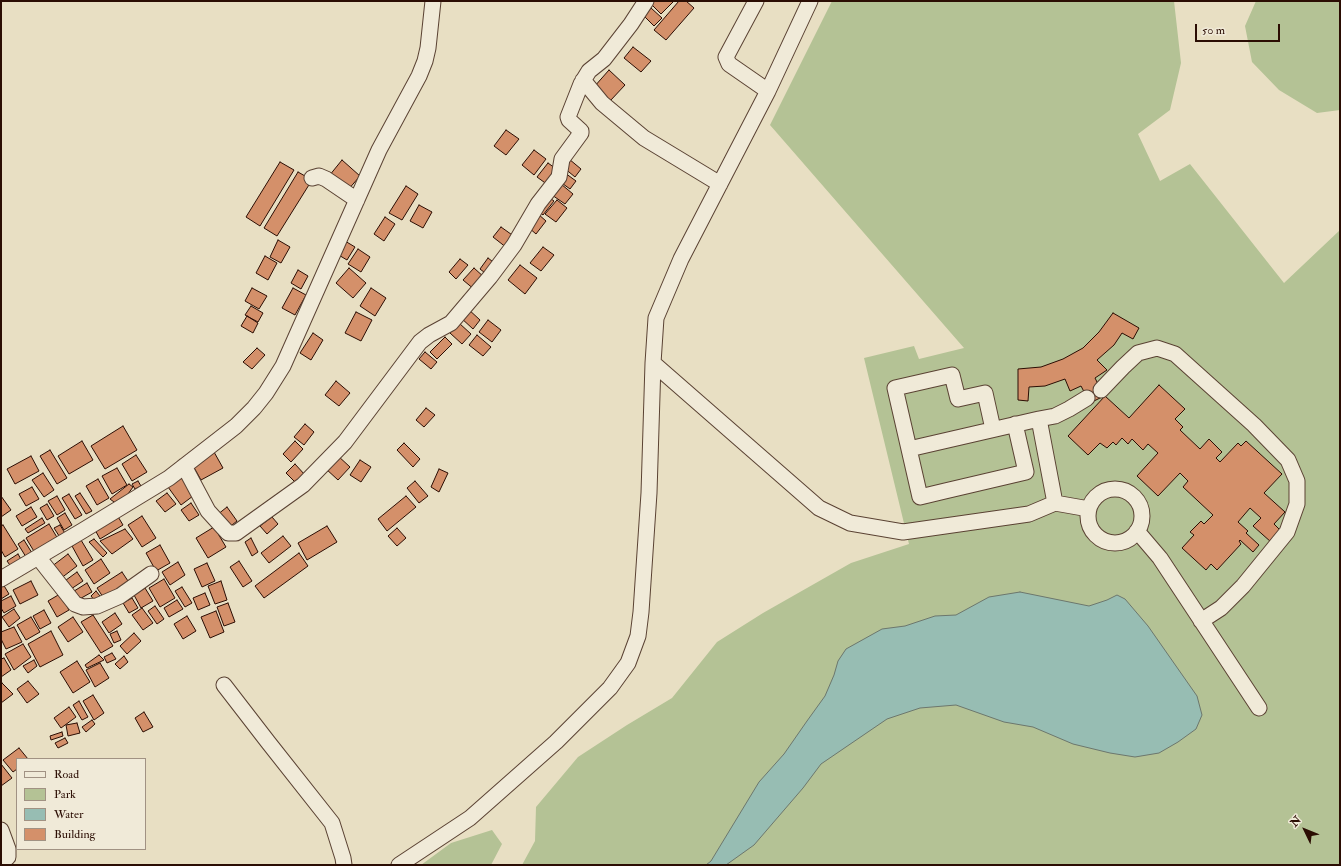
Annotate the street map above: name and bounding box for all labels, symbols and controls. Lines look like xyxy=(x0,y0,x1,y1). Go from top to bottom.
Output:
scale bar xyxy=(1197,16,1282,42)
text: 50 m xyxy=(1202,23,1225,38)
legend xyxy=(16,758,146,850)
text: Road xyxy=(54,767,79,782)
text: Park xyxy=(54,787,76,802)
text: Water xyxy=(54,807,83,822)
north arrow xyxy=(1285,810,1325,850)
text: N xyxy=(1288,813,1304,830)
text: Building xyxy=(54,827,95,842)

